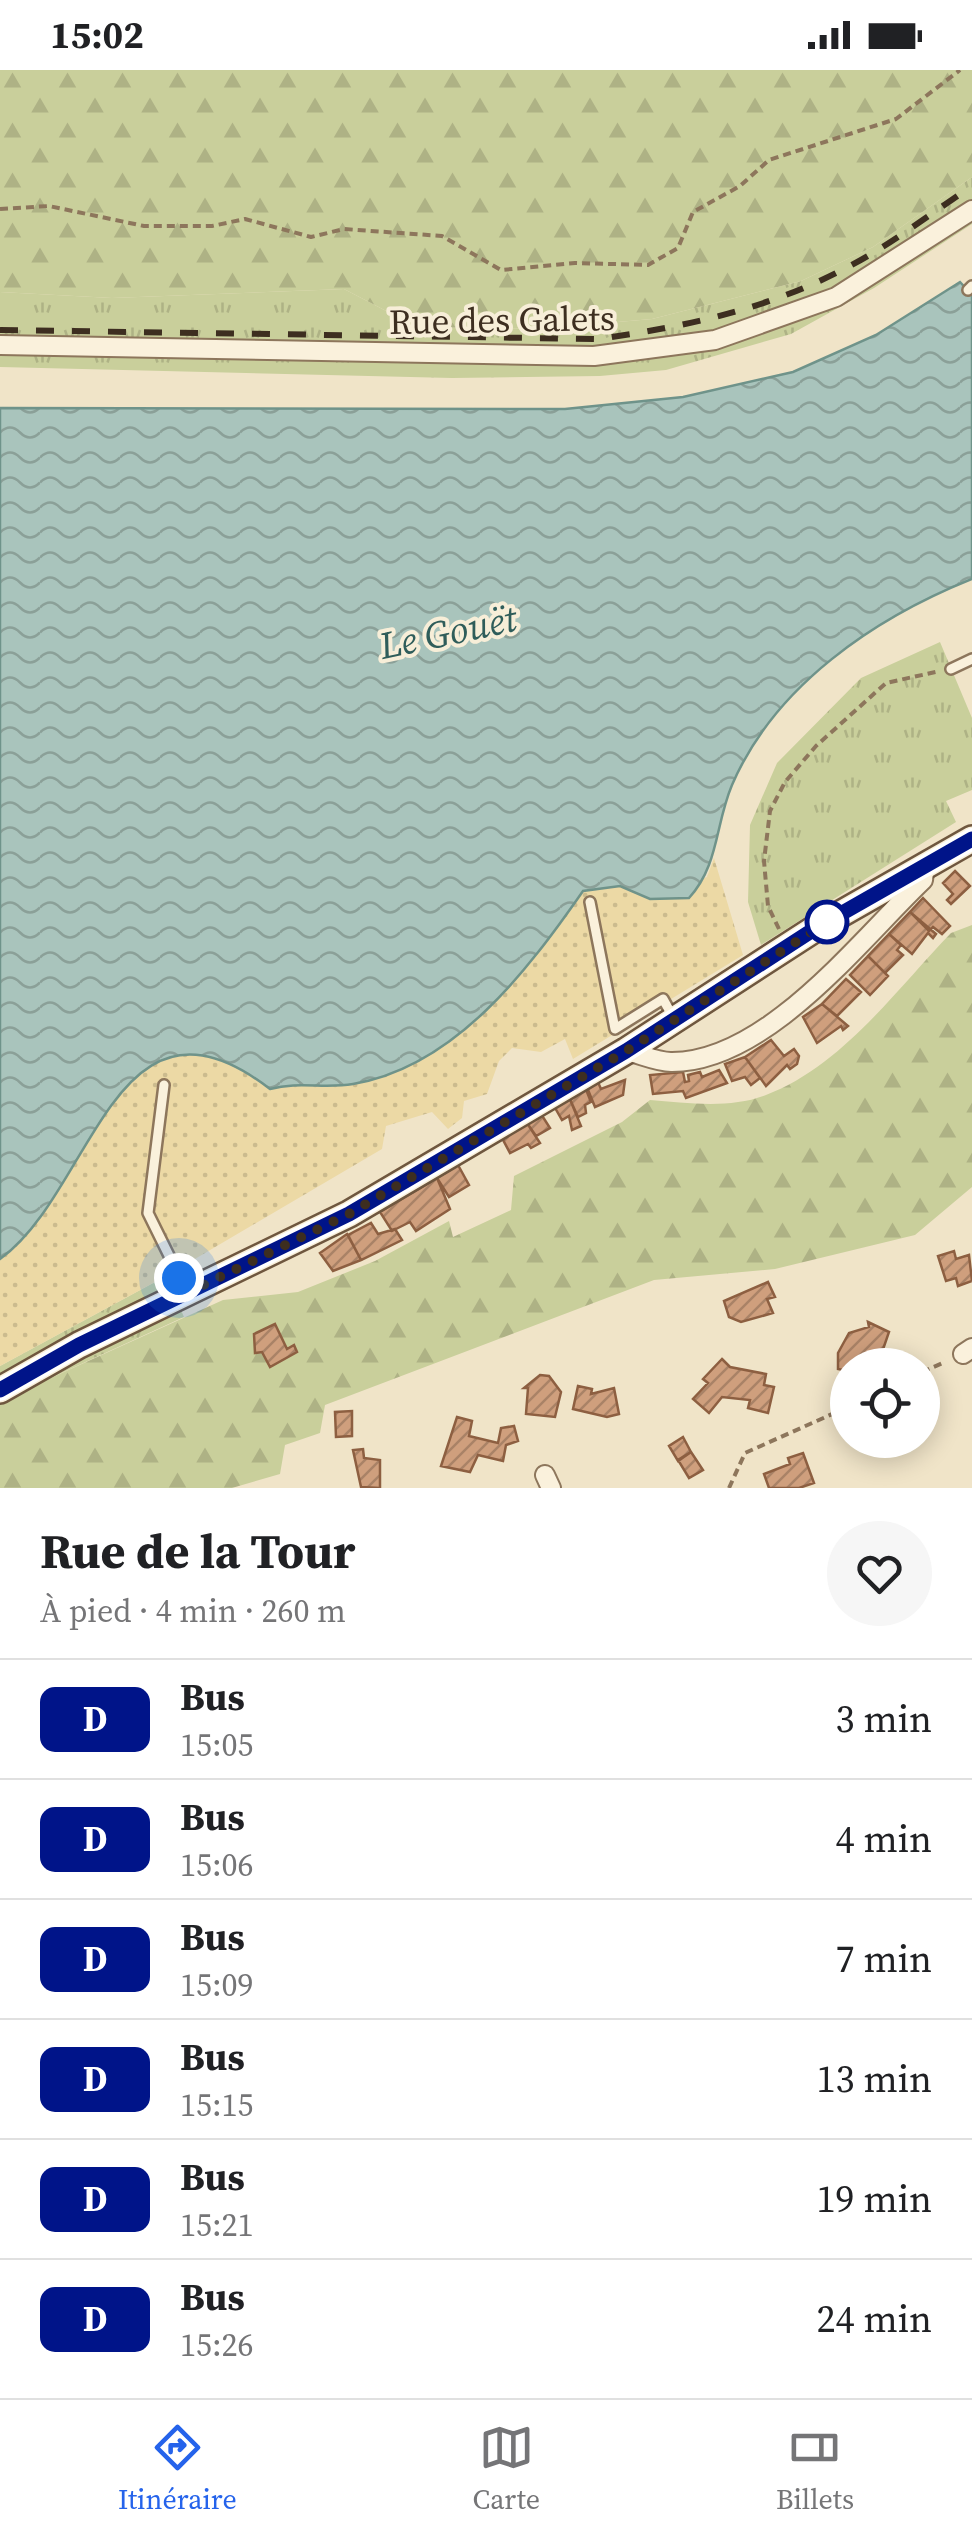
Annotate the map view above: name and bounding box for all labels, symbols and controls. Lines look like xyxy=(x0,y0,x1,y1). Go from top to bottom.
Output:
text: 15:02 xyxy=(50,9,144,61)
street label: Rue des Galets xyxy=(389,294,615,346)
water label: Le Gouët xyxy=(373,592,523,672)
unlabelled marker xyxy=(806,901,848,943)
your location xyxy=(154,1253,204,1303)
map controls xyxy=(830,1348,940,1458)
button: locate xyxy=(830,1348,940,1458)
text: Rue de la Tour xyxy=(40,1518,355,1584)
button: heart xyxy=(827,1521,932,1626)
text: À pied · 4 min · 260 m xyxy=(40,1589,346,1633)
text: Bus xyxy=(180,1671,245,1723)
text: 3 min xyxy=(836,1693,932,1745)
text: D xyxy=(83,1695,107,1743)
text: 15:05 xyxy=(180,1723,254,1767)
text: Bus xyxy=(180,1791,245,1843)
text: 4 min xyxy=(836,1813,932,1865)
text: D xyxy=(83,1815,107,1863)
text: 15:06 xyxy=(180,1843,254,1887)
text: Bus xyxy=(180,1911,245,1963)
text: 7 min xyxy=(836,1933,932,1985)
text: D xyxy=(83,1935,107,1983)
text: 15:09 xyxy=(180,1963,254,2007)
text: Bus xyxy=(180,2031,245,2083)
text: 13 min xyxy=(817,2053,932,2105)
text: D xyxy=(83,2055,107,2103)
text: 15:15 xyxy=(180,2083,254,2127)
text: Bus xyxy=(180,2151,245,2203)
text: 19 min xyxy=(817,2173,932,2225)
text: D xyxy=(83,2175,107,2223)
text: 15:21 xyxy=(180,2203,254,2247)
text: Bus xyxy=(180,2271,245,2323)
text: 24 min xyxy=(817,2293,932,2345)
text: D xyxy=(83,2295,107,2343)
text: 15:26 xyxy=(180,2323,254,2367)
tab: Itinéraire xyxy=(118,2420,237,2518)
tab: Carte xyxy=(473,2420,540,2518)
tab: Billets xyxy=(776,2420,854,2518)

